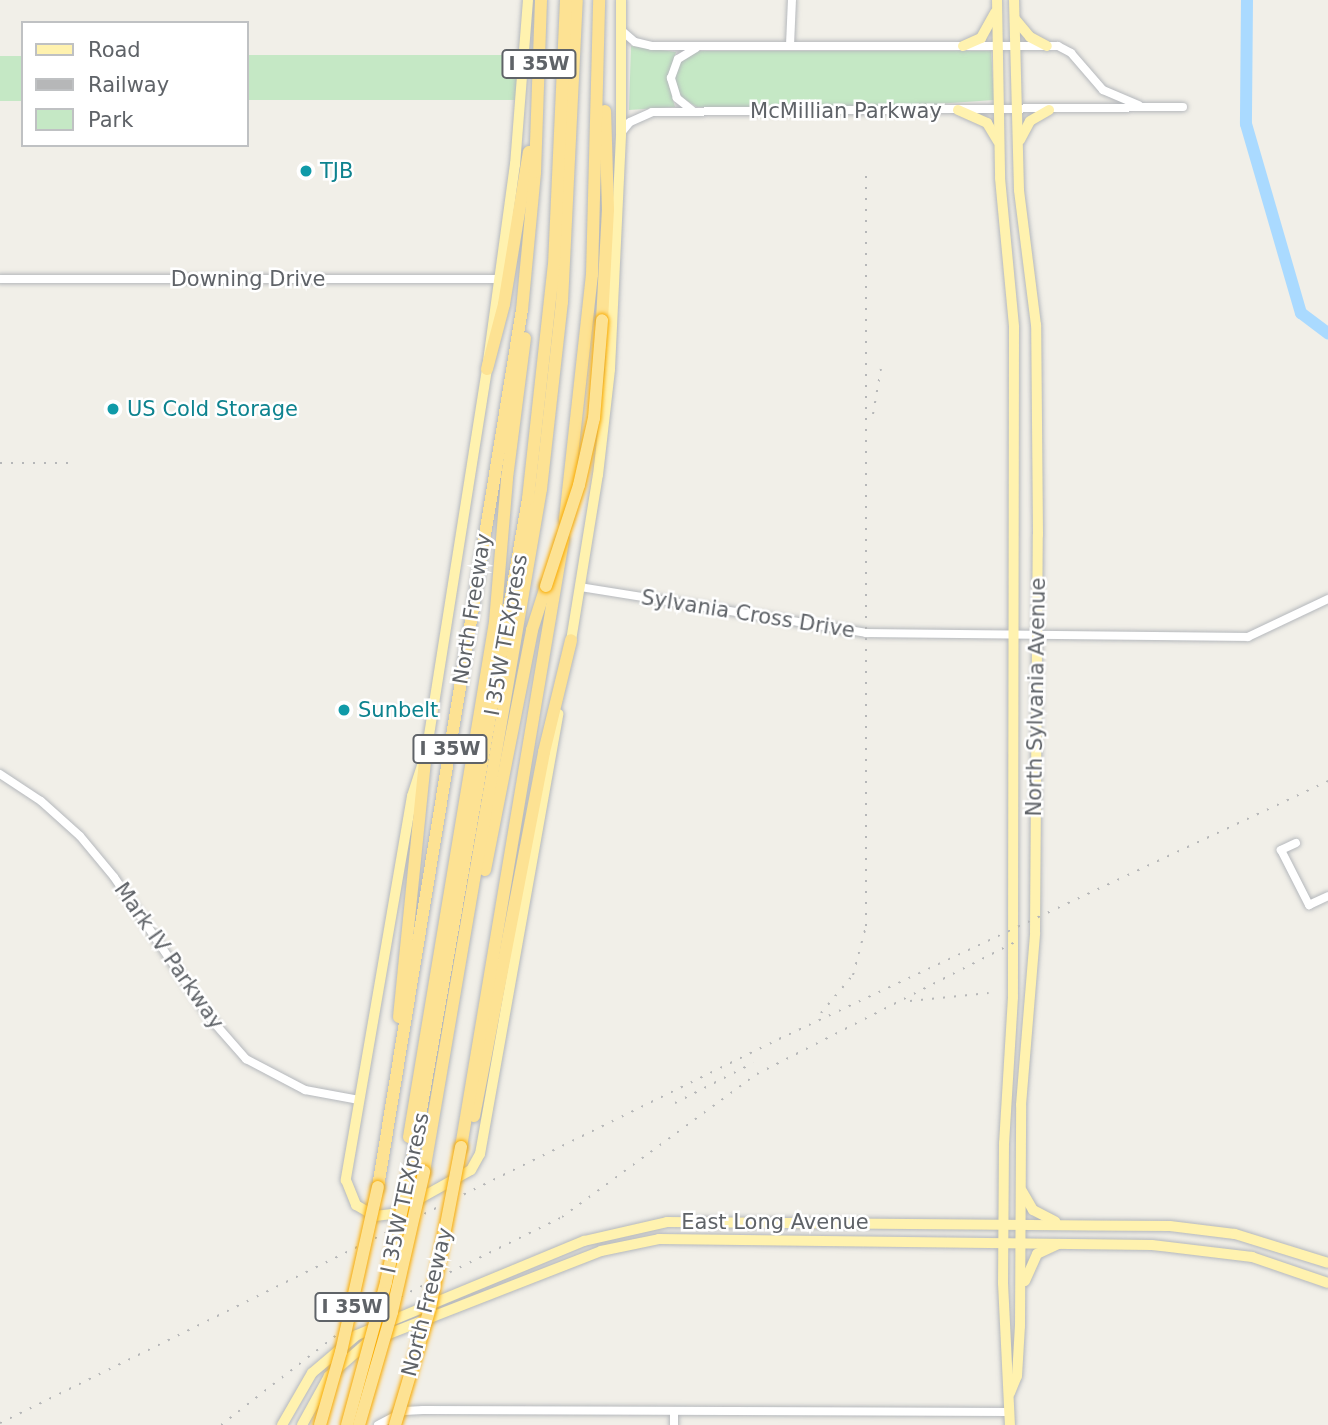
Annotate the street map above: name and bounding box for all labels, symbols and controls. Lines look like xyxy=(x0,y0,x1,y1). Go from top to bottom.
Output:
legend xyxy=(21,21,248,147)
text: Road xyxy=(88,38,141,62)
road number: I 35W xyxy=(500,48,578,80)
text: Railway xyxy=(88,73,169,97)
street label: McMillian Parkway xyxy=(750,98,942,124)
text: Park xyxy=(88,108,133,132)
place label: TJB xyxy=(320,158,353,184)
marker: TJB xyxy=(298,163,314,179)
street label: Downing Drive xyxy=(171,266,325,292)
place label: US Cold Storage xyxy=(127,396,298,422)
marker: US Cold Storage xyxy=(105,401,121,417)
street label: North Freeway xyxy=(448,532,496,686)
street label: I 35W TEXpress xyxy=(479,552,533,718)
street label: North Sylvania Avenue xyxy=(1021,577,1051,817)
street label: Sylvania Cross Drive xyxy=(639,585,857,643)
place label: Sunbelt xyxy=(358,697,438,723)
marker: Sunbelt xyxy=(336,702,352,718)
road number: I 35W xyxy=(412,734,489,764)
street label: Mark IV Parkway xyxy=(109,878,229,1034)
street label: I 35W TEXpress xyxy=(376,1110,434,1276)
street label: East Long Avenue xyxy=(681,1209,869,1235)
street label: North Freeway xyxy=(396,1225,458,1379)
road number: I 35W xyxy=(314,1292,390,1322)

